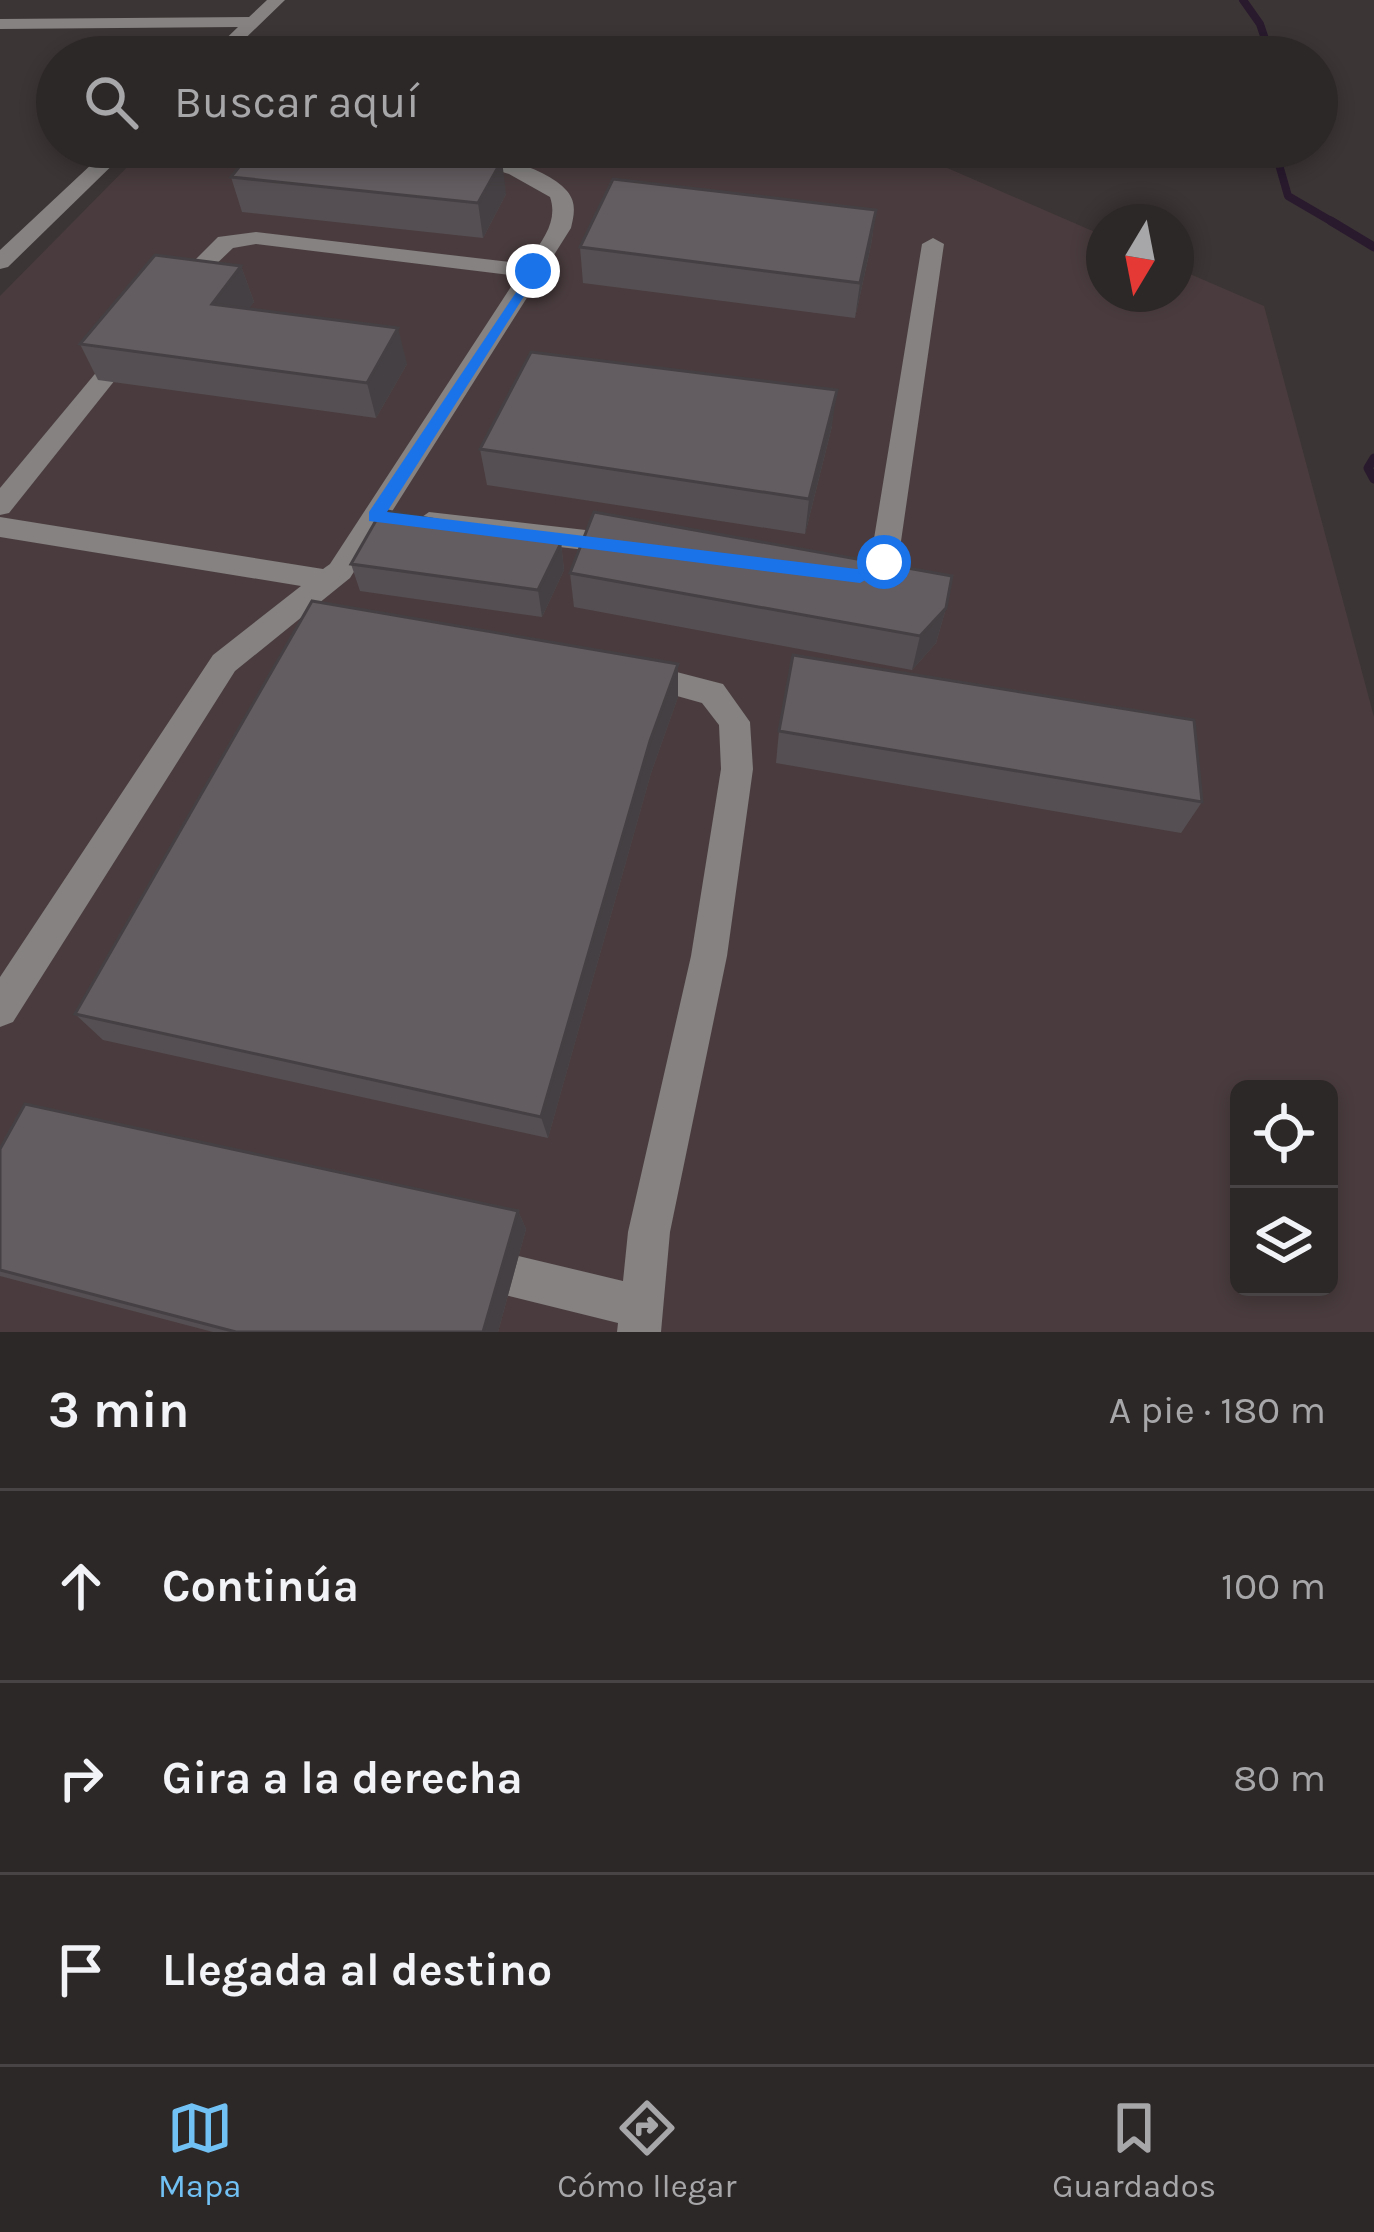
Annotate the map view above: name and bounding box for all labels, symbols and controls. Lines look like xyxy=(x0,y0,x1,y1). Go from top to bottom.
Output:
search box xyxy=(36,36,1338,168)
icon: search xyxy=(78,69,144,135)
text: Buscar aquí xyxy=(174,76,420,128)
north arrow xyxy=(1086,204,1194,312)
route end xyxy=(506,244,560,298)
route start xyxy=(857,535,911,589)
map controls xyxy=(1230,1080,1338,1296)
button: locate xyxy=(1230,1080,1338,1188)
button: layers xyxy=(1230,1188,1338,1296)
text: 3 min xyxy=(48,1380,190,1440)
text: A pie · 180 m xyxy=(1109,1387,1326,1433)
icon: ahead xyxy=(48,1553,114,1619)
text: Continúa xyxy=(162,1560,359,1612)
text: 100 m xyxy=(1221,1563,1326,1609)
icon: right xyxy=(48,1745,114,1811)
text: Gira a la derecha xyxy=(162,1752,523,1804)
text: 80 m xyxy=(1233,1755,1326,1801)
icon: arrive xyxy=(48,1937,114,2003)
text: Llegada al destino xyxy=(162,1944,552,1996)
tab: Mapa xyxy=(158,2095,241,2205)
tab: Cómo llegar xyxy=(557,2095,736,2205)
tab: Guardados xyxy=(1052,2095,1216,2205)

